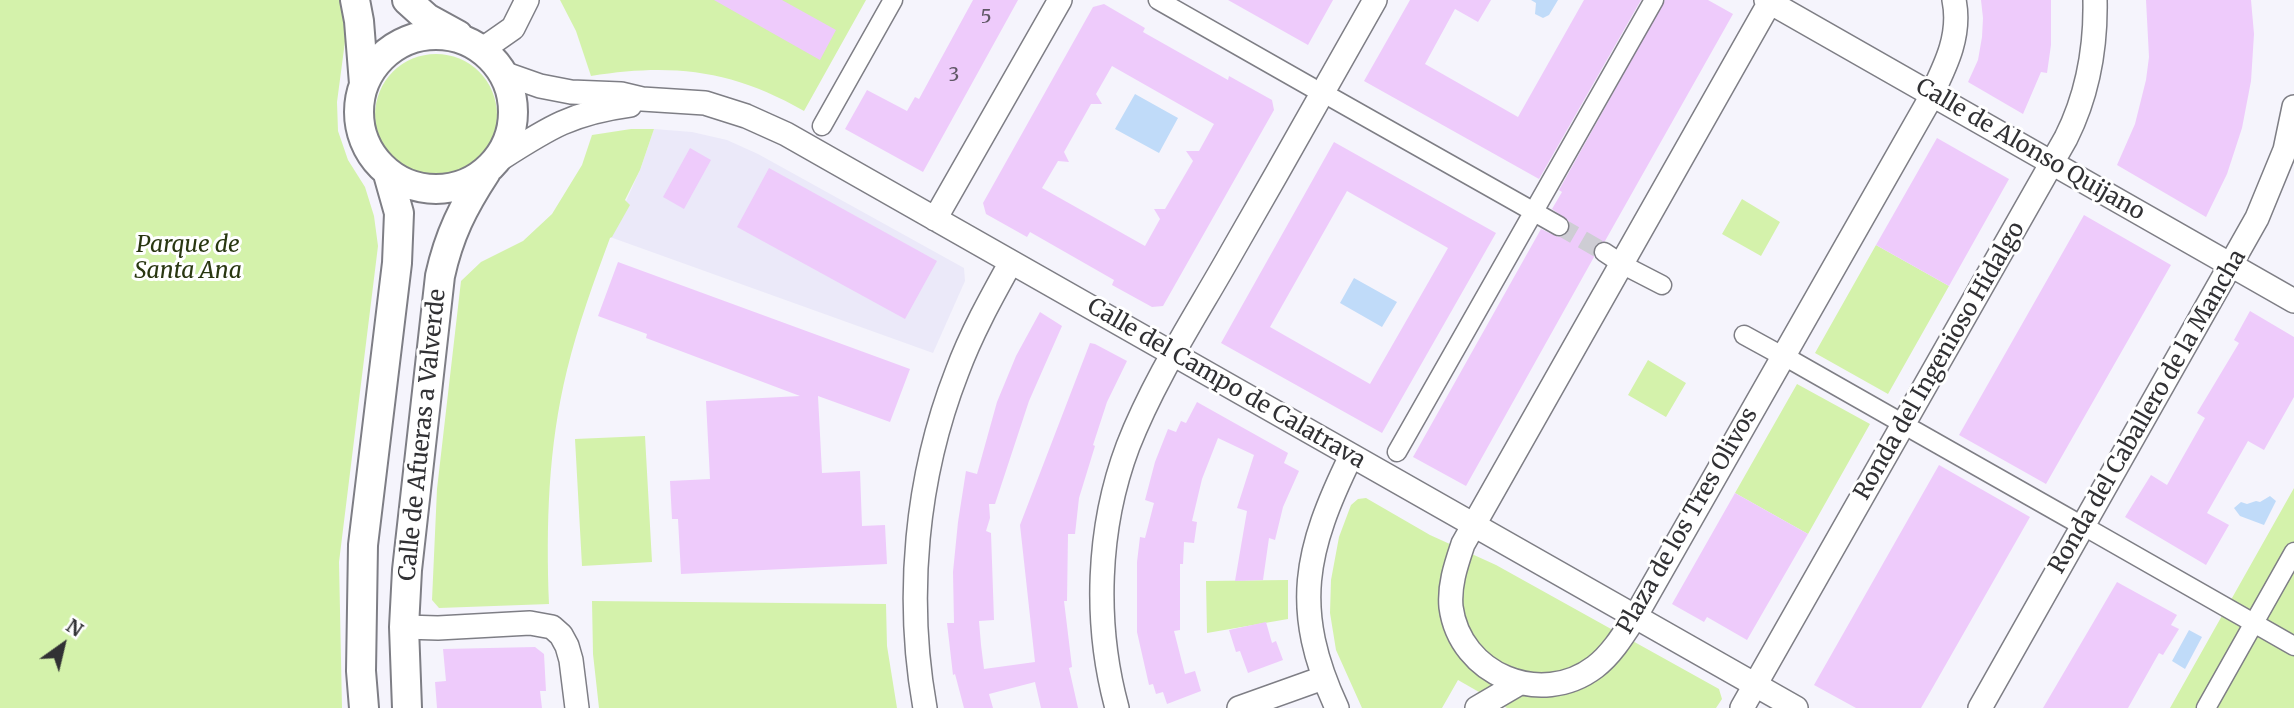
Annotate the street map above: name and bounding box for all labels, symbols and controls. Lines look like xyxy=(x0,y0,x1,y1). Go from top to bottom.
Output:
house number: 5 xyxy=(980,7,992,29)
house number: 3 xyxy=(949,65,959,87)
street label: Calle de Alonso Quijano xyxy=(1911,73,2149,227)
street label: Ronda del Ingenioso Hidalgo xyxy=(1849,217,2031,505)
park label: Parque de Santa Ana xyxy=(134,231,242,285)
street label: Ronda del Caballero de la Mancha xyxy=(2044,245,2252,579)
street label: Calle de Afueras a Valverde xyxy=(394,288,452,582)
street label: Calle del Campo de Calatrava xyxy=(1082,293,1370,475)
street label: Plaza de los Tres Olivos xyxy=(1612,403,1764,639)
north arrow xyxy=(28,610,98,680)
text: N xyxy=(62,613,88,642)

